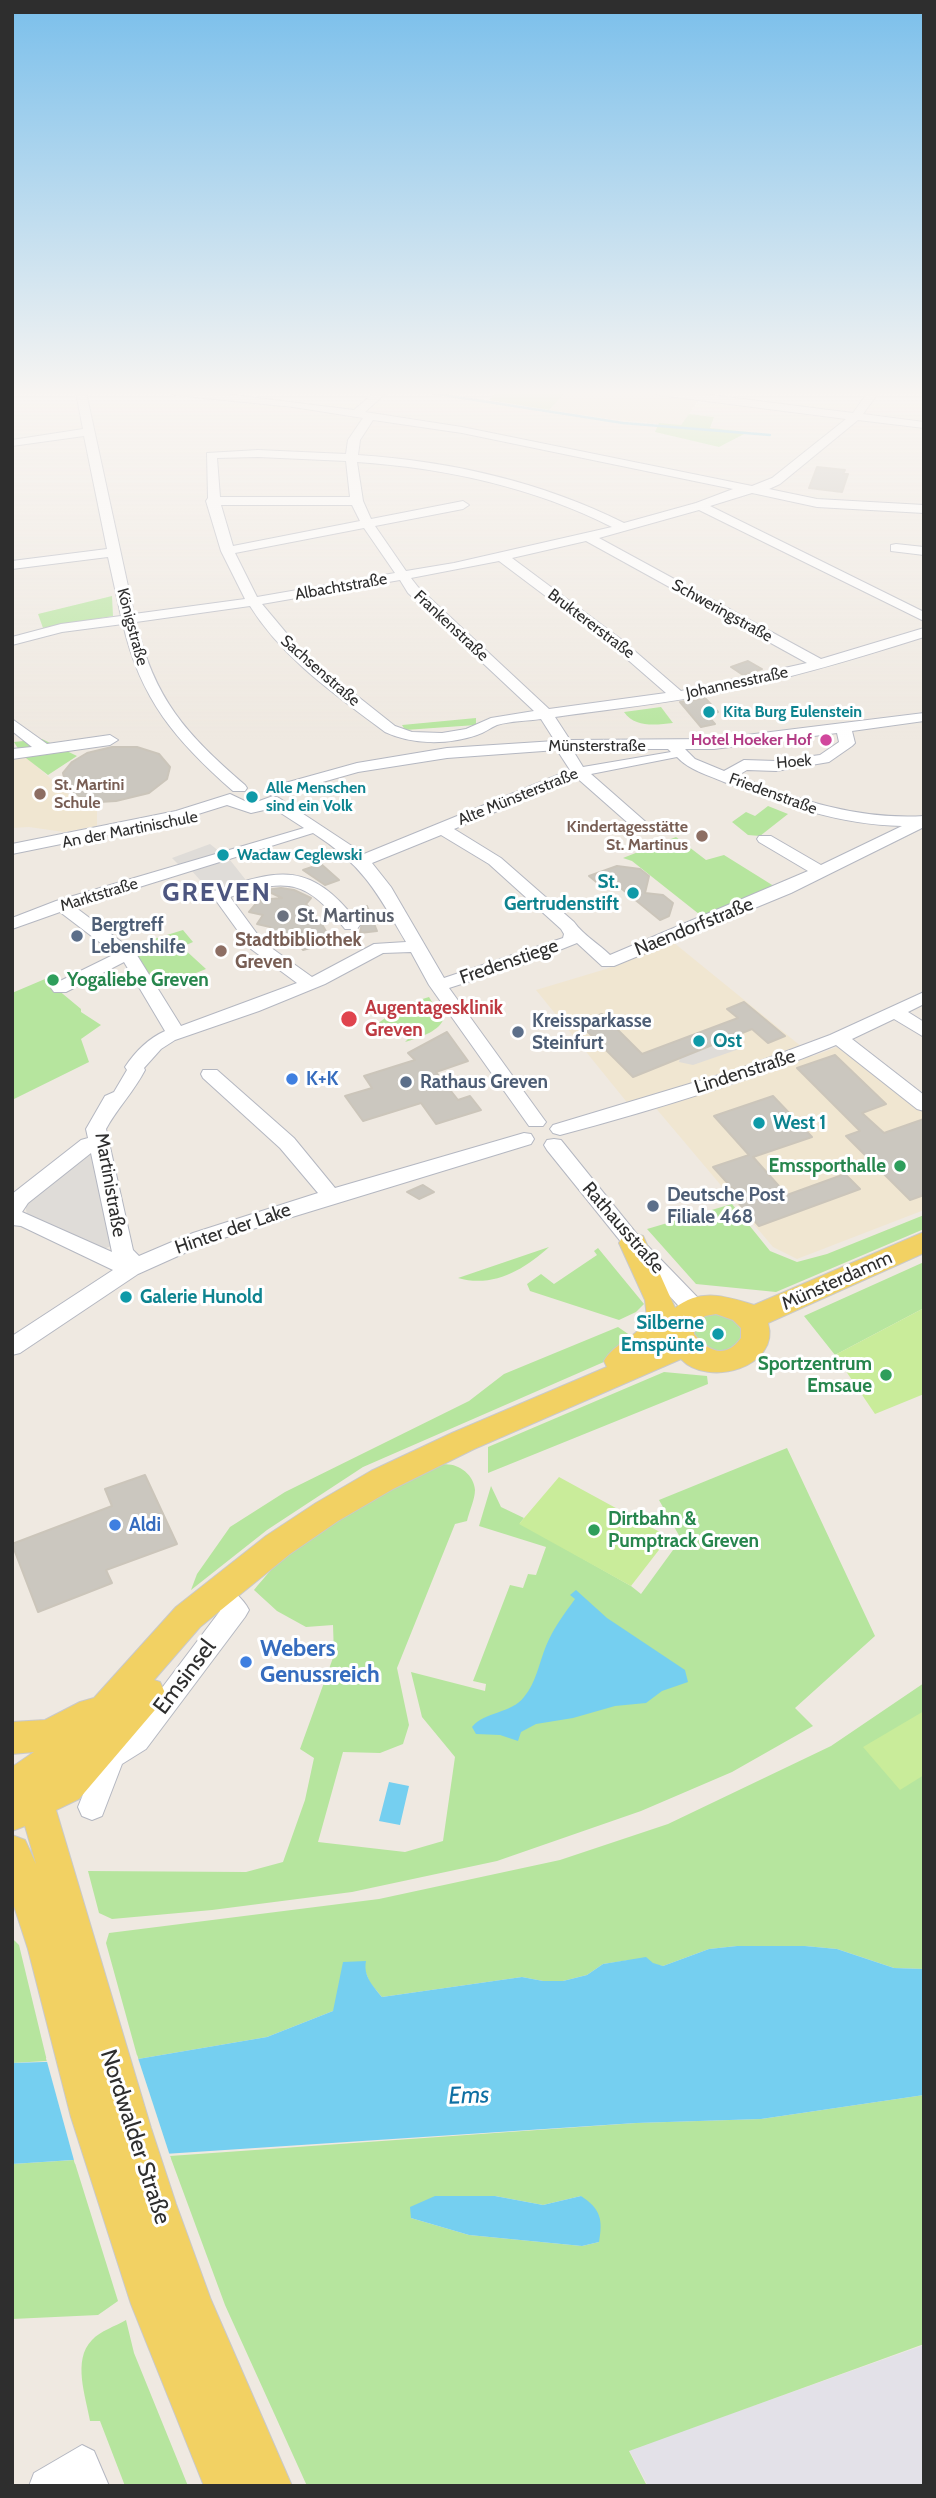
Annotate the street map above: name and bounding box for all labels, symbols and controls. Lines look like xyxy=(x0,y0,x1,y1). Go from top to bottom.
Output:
street label: Albachtstraße xyxy=(293,569,389,605)
street label: Schweringstraße xyxy=(668,575,776,647)
street label: Bruktererstraße xyxy=(544,585,638,663)
street label: Königstraße xyxy=(112,586,152,668)
street label: Frankenstraße xyxy=(410,587,492,665)
street label: Sachsenstraße xyxy=(276,631,364,711)
street label: Johannesstraße xyxy=(684,663,790,703)
place label: Kita Burg Eulenstein xyxy=(723,702,862,722)
marker: Kita Burg Eulenstein xyxy=(701,704,717,720)
place label: Hotel Hoeker Hof xyxy=(691,730,812,750)
marker: Hotel Hoeker Hof xyxy=(818,732,834,748)
street label: Münsterstraße xyxy=(548,736,646,756)
street label: Hoek xyxy=(776,751,812,773)
street label: Alte Münsterstraße xyxy=(455,764,581,830)
street label: Friedenstraße xyxy=(726,769,820,819)
place label: St. Martini Schule xyxy=(54,775,124,813)
place label: Alle Menschen sind ein Volk xyxy=(266,778,366,816)
marker: St. Martini Schule xyxy=(32,786,48,802)
marker: Alle Menschen sind ein Volk xyxy=(244,789,260,805)
street label: An der Martinischule xyxy=(61,807,199,853)
place label: Kindertagesstätte St. Martinus xyxy=(566,817,688,855)
marker: Kindertagesstätte St. Martinus xyxy=(694,828,710,844)
place label: Wacław Ceglewski xyxy=(237,845,362,865)
marker: Wacław Ceglewski xyxy=(215,847,231,863)
place label: St. Gertrudenstift xyxy=(504,871,619,915)
street label: Marktstraße xyxy=(58,874,140,916)
district label: GREVEN xyxy=(163,877,271,909)
marker: St. Gertrudenstift xyxy=(625,885,641,901)
street label: Naendorfstraße xyxy=(631,893,757,961)
place label: St. Martinus xyxy=(297,905,394,927)
marker: St. Martinus xyxy=(275,908,291,924)
place label: Bergtreff Lebenshilfe xyxy=(91,914,185,958)
marker: Bergtreff Lebenshilfe xyxy=(69,928,85,944)
place label: Stadtbibliothek Greven xyxy=(235,929,362,973)
street label: Fredenstiege xyxy=(457,935,561,989)
marker: Stadtbibliothek Greven xyxy=(213,943,229,959)
place label: Yogaliebe Greven xyxy=(67,969,209,991)
marker: Yogaliebe Greven xyxy=(45,972,61,988)
place label: Augentagesklinik Greven xyxy=(365,997,503,1041)
marker: Augentagesklinik Greven xyxy=(339,1009,359,1029)
place label: Kreissparkasse Steinfurt xyxy=(532,1010,651,1054)
marker: Kreissparkasse Steinfurt xyxy=(510,1024,526,1040)
place label: Ost xyxy=(713,1030,742,1052)
marker: Ost xyxy=(691,1033,707,1049)
street label: Lindenstraße xyxy=(692,1045,798,1099)
place label: K+K xyxy=(306,1068,338,1090)
marker: K+K xyxy=(284,1071,300,1087)
place label: Rathaus Greven xyxy=(420,1071,548,1093)
marker: Rathaus Greven xyxy=(398,1074,414,1090)
place label: West 1 xyxy=(773,1112,826,1134)
marker: West 1 xyxy=(751,1115,767,1131)
street label: Martinistraße xyxy=(90,1131,130,1239)
place label: Emssporthalle xyxy=(769,1155,886,1177)
marker: Emssporthalle xyxy=(892,1158,908,1174)
street label: Rathausstraße xyxy=(577,1178,669,1278)
place label: Deutsche Post Filiale 468 xyxy=(667,1184,785,1228)
marker: Deutsche Post Filiale 468 xyxy=(645,1198,661,1214)
street label: Hinter der Lake xyxy=(172,1199,294,1259)
street label: Münsterdamm xyxy=(778,1246,896,1316)
place label: Galerie Hunold xyxy=(140,1286,263,1308)
marker: Galerie Hunold xyxy=(118,1289,134,1305)
place label: Silberne Emspünte xyxy=(621,1312,704,1356)
marker: Silberne Emspünte xyxy=(710,1326,726,1342)
place label: Sportzentrum Emsaue xyxy=(758,1353,872,1397)
marker: Sportzentrum Emsaue xyxy=(878,1367,894,1383)
place label: Dirtbahn & Pumptrack Greven xyxy=(608,1508,759,1552)
place label: Aldi xyxy=(129,1514,161,1536)
marker: Aldi xyxy=(107,1517,123,1533)
marker: Dirtbahn & Pumptrack Greven xyxy=(586,1522,602,1538)
street label: Emsinsel xyxy=(148,1634,222,1720)
place label: Webers Genussreich xyxy=(260,1635,380,1689)
marker: Webers Genussreich xyxy=(238,1654,254,1670)
street label: Nordwalder Straße xyxy=(94,2046,176,2228)
water label: Ems xyxy=(448,2081,490,2111)

